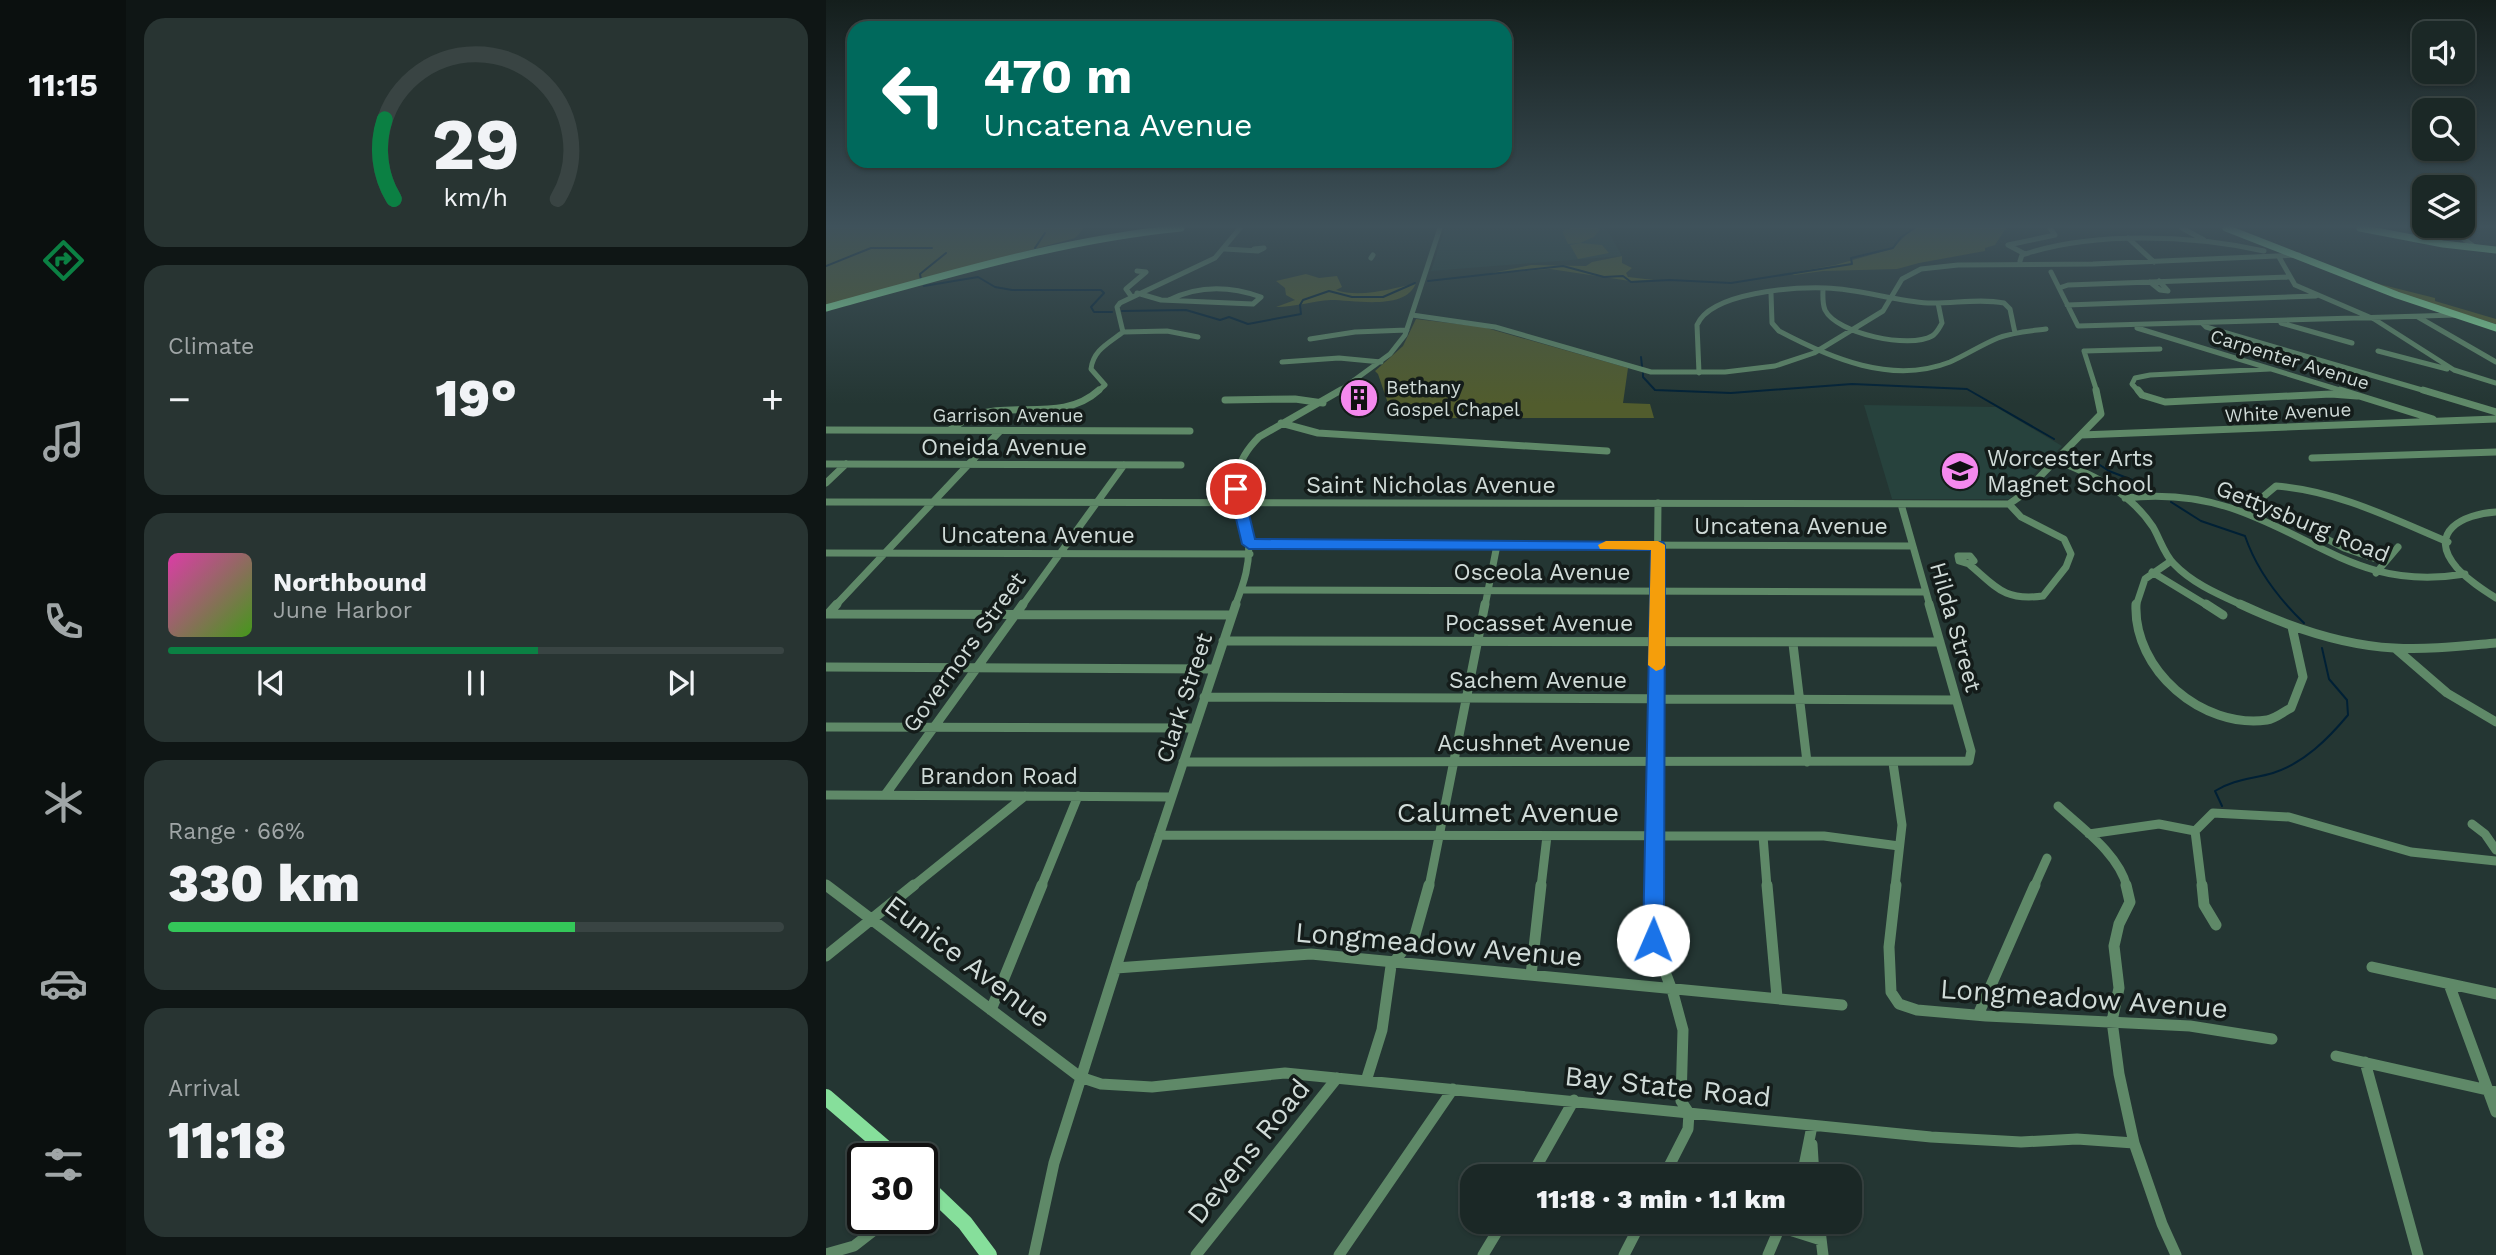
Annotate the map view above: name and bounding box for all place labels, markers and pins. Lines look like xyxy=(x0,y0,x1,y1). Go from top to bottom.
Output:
place label: Bethany Gospel Chapel xyxy=(1386,376,1520,421)
building icon: Bethany Gospel Chapel xyxy=(1338,377,1380,419)
place label: Worcester Arts Magnet School xyxy=(1987,445,2154,498)
school or university icon: Worcester Arts Magnet School xyxy=(1939,450,1981,492)
pin xyxy=(1206,459,1266,519)

